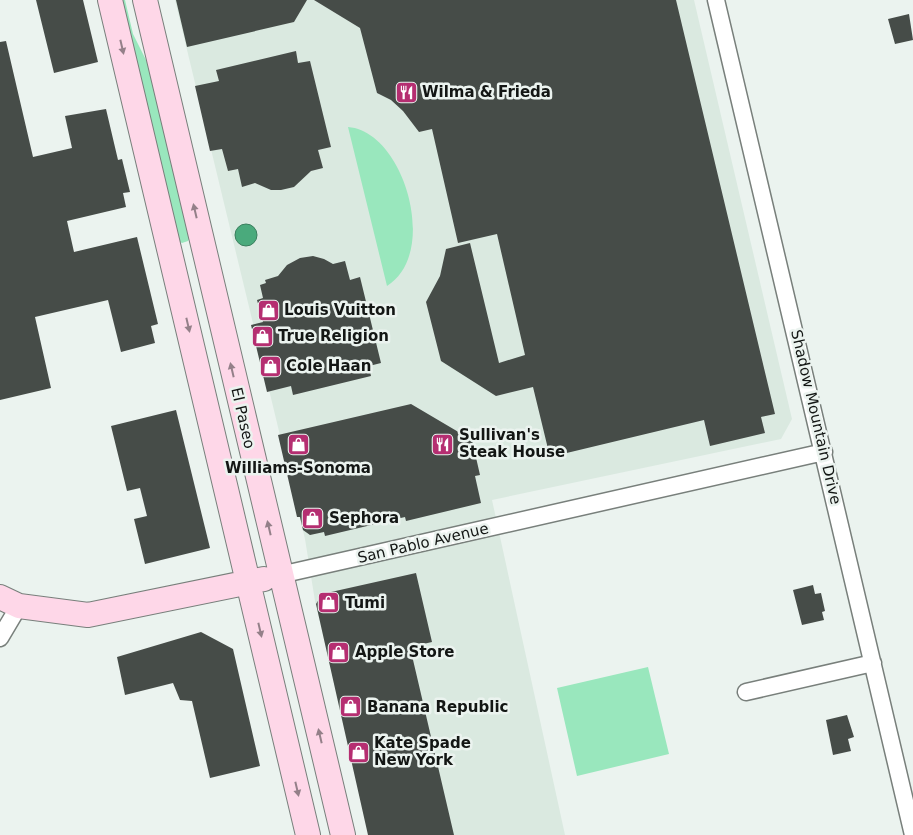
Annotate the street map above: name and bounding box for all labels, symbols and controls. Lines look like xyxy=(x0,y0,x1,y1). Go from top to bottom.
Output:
one-way arrow xyxy=(118,40,126,55)
restaurant icon: Wilma & Frieda xyxy=(394,80,418,104)
place label: Wilma & Frieda xyxy=(422,83,551,101)
one-way arrow xyxy=(191,204,199,219)
shop icon: Louis Vuitton xyxy=(256,298,280,322)
place label: Louis Vuitton xyxy=(284,301,396,319)
one-way arrow xyxy=(184,317,192,332)
shop icon: True Religion xyxy=(250,324,274,348)
place label: True Religion xyxy=(278,327,389,345)
street label: Shadow Mountain Drive xyxy=(787,328,845,506)
shop icon: Cole Haan xyxy=(258,354,282,378)
place label: Cole Haan xyxy=(286,357,371,375)
one-way arrow xyxy=(228,362,236,377)
street label: El Paseo xyxy=(227,386,259,450)
place label: Sullivan's Steak House xyxy=(459,426,565,461)
restaurant icon: Sullivan's Steak House xyxy=(431,432,455,456)
shop icon: Williams-Sonoma xyxy=(286,433,310,457)
place label: Williams-Sonoma xyxy=(225,459,371,477)
shop icon: Sephora xyxy=(301,506,325,530)
place label: Sephora xyxy=(329,509,399,527)
street label: San Pablo Avenue xyxy=(356,519,490,567)
one-way arrow xyxy=(265,520,273,535)
shop icon: Tumi xyxy=(317,591,341,615)
place label: Tumi xyxy=(345,594,385,612)
one-way arrow xyxy=(256,623,264,638)
shop icon: Apple Store xyxy=(327,640,351,664)
place label: Apple Store xyxy=(355,643,454,661)
shop icon: Banana Republic xyxy=(339,695,363,719)
place label: Banana Republic xyxy=(367,698,508,716)
one-way arrow xyxy=(316,729,324,744)
place label: Kate Spade New York xyxy=(374,734,471,769)
shop icon: Kate Spade New York xyxy=(346,740,370,764)
one-way arrow xyxy=(293,781,301,796)

